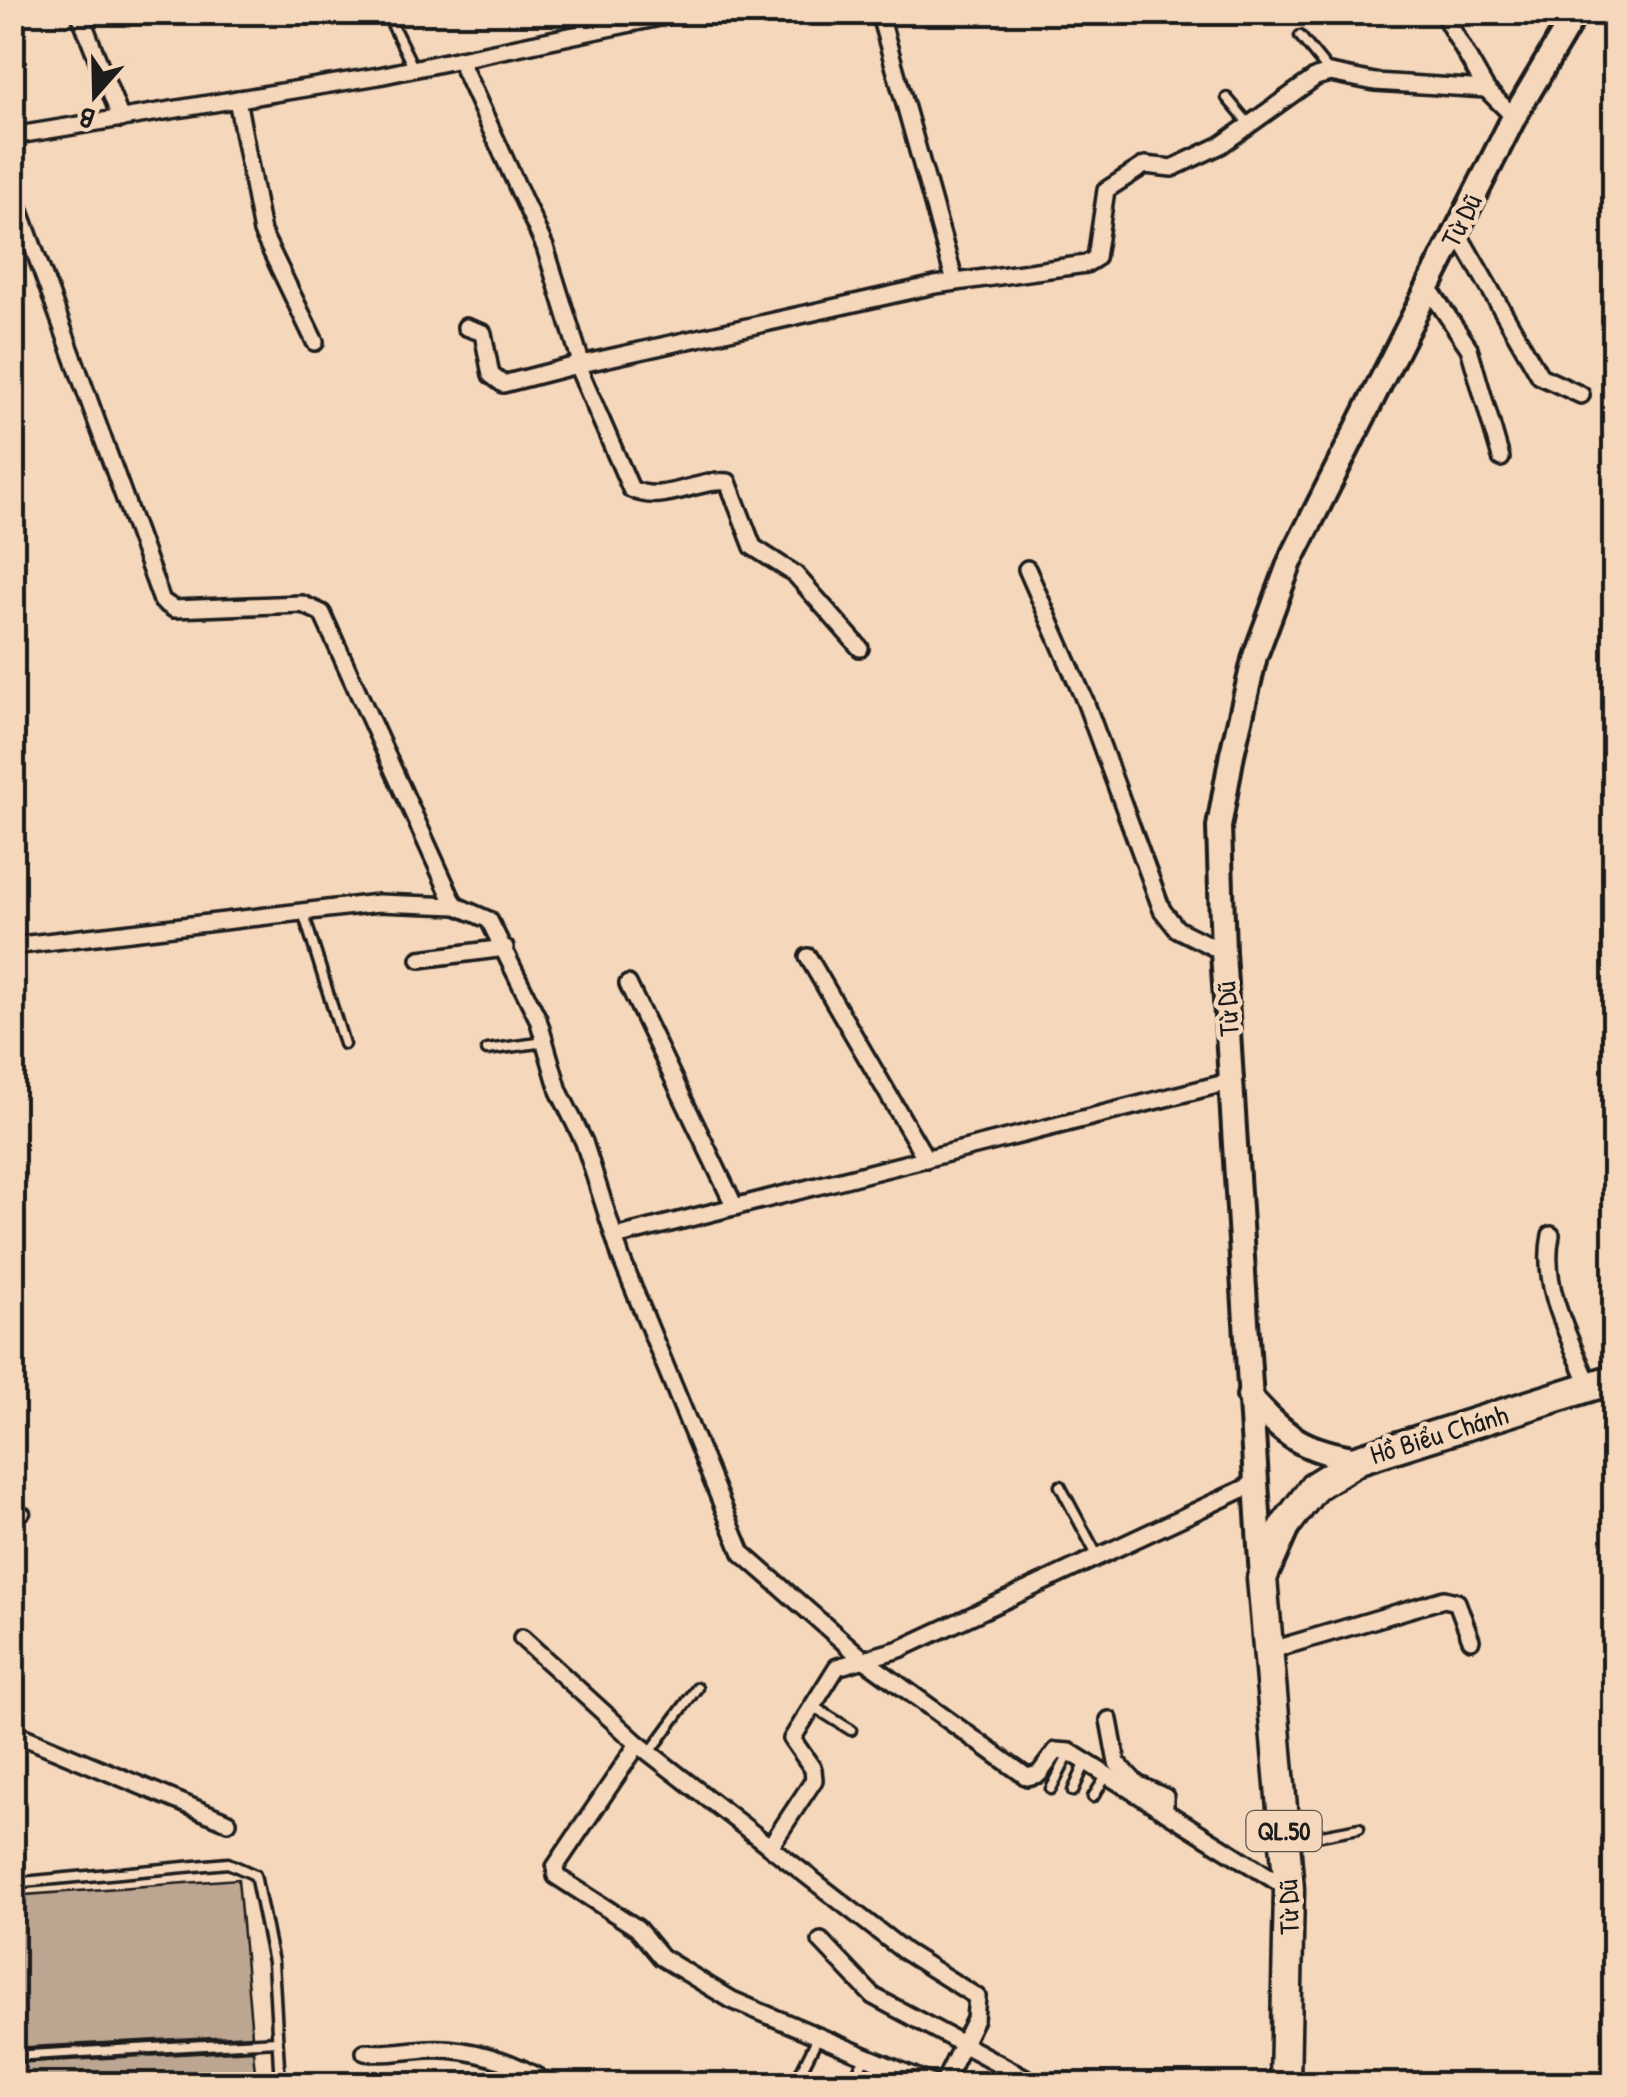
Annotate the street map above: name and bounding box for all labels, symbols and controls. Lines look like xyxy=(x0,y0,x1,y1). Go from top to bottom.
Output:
north arrow xyxy=(45,45,145,145)
text: B xyxy=(73,98,100,139)
street label: Từ Dũ xyxy=(1432,187,1490,253)
street label: Từ Dũ xyxy=(1206,980,1248,1038)
street label: Hồ Biểu Chánh xyxy=(1365,1395,1513,1473)
road number: QL.50 xyxy=(1246,1811,1322,1851)
street label: Từ Dũ xyxy=(1268,1879,1308,1935)

